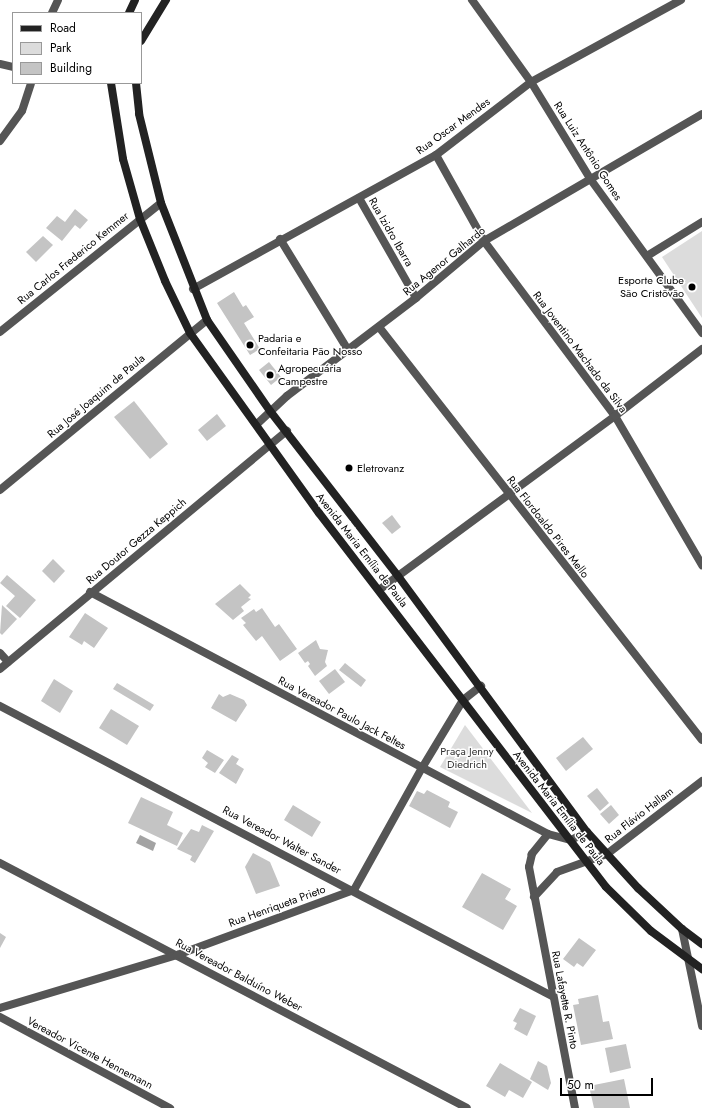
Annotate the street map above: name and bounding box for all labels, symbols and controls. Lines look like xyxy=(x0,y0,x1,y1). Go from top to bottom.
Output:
legend xyxy=(12,12,142,84)
text: Road xyxy=(50,19,76,37)
text: Park xyxy=(50,39,71,57)
text: Building xyxy=(50,59,92,77)
street label: Rua Oscar Mendes xyxy=(414,95,492,157)
street label: Rua Luiz Antônio Gomes xyxy=(551,99,625,203)
street label: Rua Izidro Ibarra xyxy=(366,195,416,269)
street label: Rua Carlos Frederico Kemmer xyxy=(15,209,131,307)
street label: Rua Agenor Galhardo xyxy=(400,224,488,298)
place label: Esporte Clube São Cristõvão xyxy=(618,274,684,300)
marker: Esporte Clube São Cristõvão xyxy=(687,282,697,292)
street label: Rua Joventino Machado da Silva xyxy=(530,289,630,415)
place label: Padaria e Confeitaria Pão Nosso xyxy=(258,332,362,358)
marker: Padaria e Confeitaria Pão Nosso xyxy=(245,340,255,350)
street label: Rua José Joaquim de Paula xyxy=(45,351,147,441)
place label: Agropecuária Campestre xyxy=(278,362,341,388)
marker: Agropecuária Campestre xyxy=(265,370,275,380)
place label: Eletrovanz xyxy=(357,461,404,475)
marker: Eletrovanz xyxy=(344,463,354,473)
street label: Rua Flordoaldo Pires Mello xyxy=(504,473,592,581)
street label: Avenida Maria Emília de Paula xyxy=(313,490,411,610)
street label: Rua Doutor Gezza Keppich xyxy=(83,495,189,587)
street label: Rua Vereador Paulo Jack Feltes xyxy=(276,674,408,752)
park label: Praça Jenny Diedrich xyxy=(440,745,494,771)
street label: Avenida Maria Emília de Paula xyxy=(510,748,608,868)
street label: Rua Flávio Hallam xyxy=(602,784,676,846)
street label: Rua Vereador Walter Sander xyxy=(221,803,343,877)
street label: Rua Henriqueta Prieto xyxy=(227,882,327,930)
street label: Rua Vereador Balduíno Weber xyxy=(173,936,305,1014)
street label: Rua Lafayette R. Pinto xyxy=(549,950,581,1050)
street label: Vereador Vicente Hennemann xyxy=(25,1014,155,1092)
scale bar xyxy=(562,1070,655,1096)
text: 50 m xyxy=(567,1076,594,1094)

